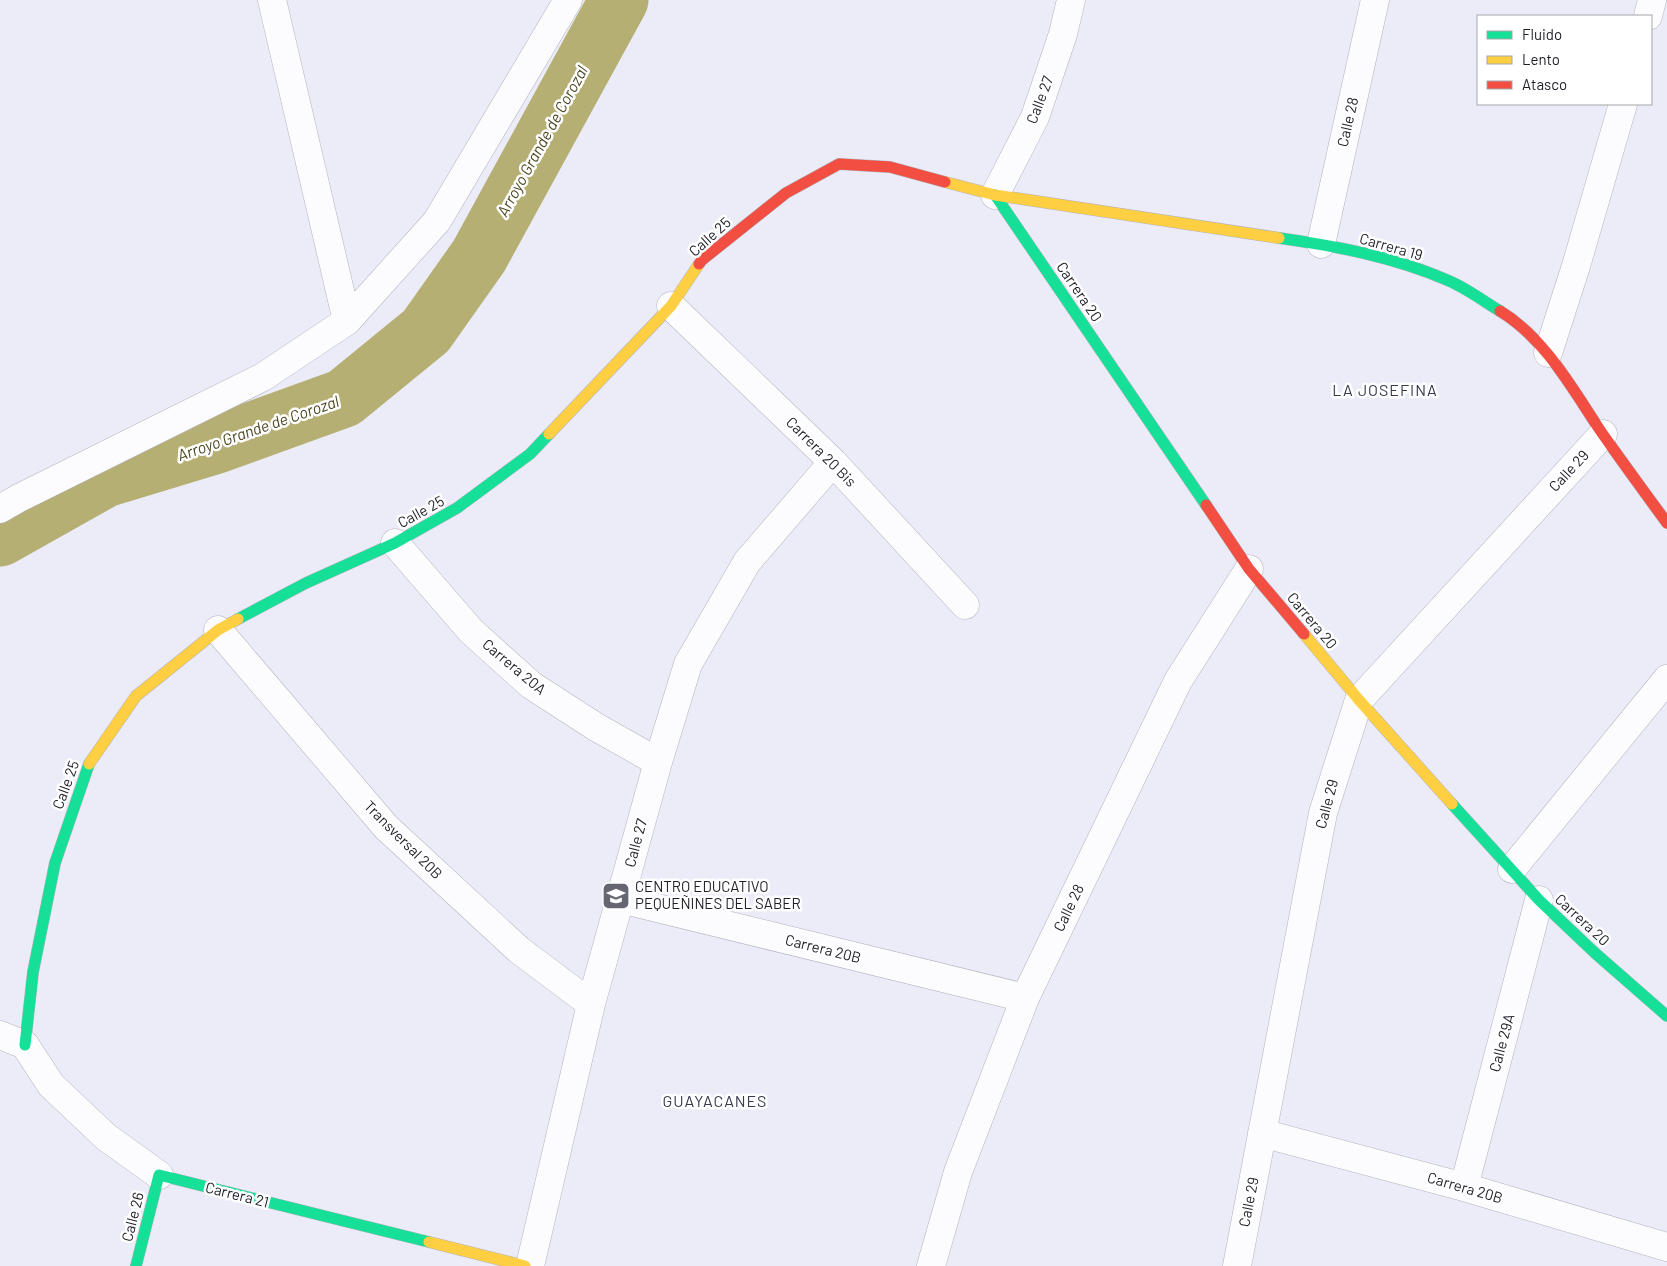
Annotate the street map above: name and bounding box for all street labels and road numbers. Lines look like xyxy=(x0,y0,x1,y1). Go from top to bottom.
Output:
street label: Calle 27 xyxy=(1022,73,1056,126)
street label: Calle 28 xyxy=(1333,95,1361,148)
street label: Calle 25 xyxy=(685,213,734,260)
street label: Carrera 19 xyxy=(1358,228,1425,264)
street label: Carrera 20 xyxy=(1053,258,1106,325)
street label: Carrera 20 Bis xyxy=(783,413,860,490)
street label: Calle 29 xyxy=(1544,446,1592,495)
street label: Calle 25 xyxy=(394,491,447,531)
street label: Carrera 20 xyxy=(1284,588,1342,652)
street label: Carrera 20A xyxy=(479,635,550,698)
street label: Calle 25 xyxy=(48,758,82,811)
street label: Calle 29 xyxy=(1311,777,1341,830)
street label: Transversal 20B xyxy=(361,796,447,882)
street label: Calle 27 xyxy=(620,816,650,869)
street label: Calle 28 xyxy=(1049,881,1087,934)
street label: Carrera 20 xyxy=(1552,889,1614,949)
street label: Carrera 20B xyxy=(783,930,863,966)
street label: Calle 29A xyxy=(1485,1012,1517,1074)
street label: Carrera 20B xyxy=(1426,1168,1505,1206)
street label: Calle 29 xyxy=(1234,1175,1262,1228)
street label: Carrera 21 xyxy=(204,1177,271,1211)
street label: Calle 26 xyxy=(117,1190,147,1243)

